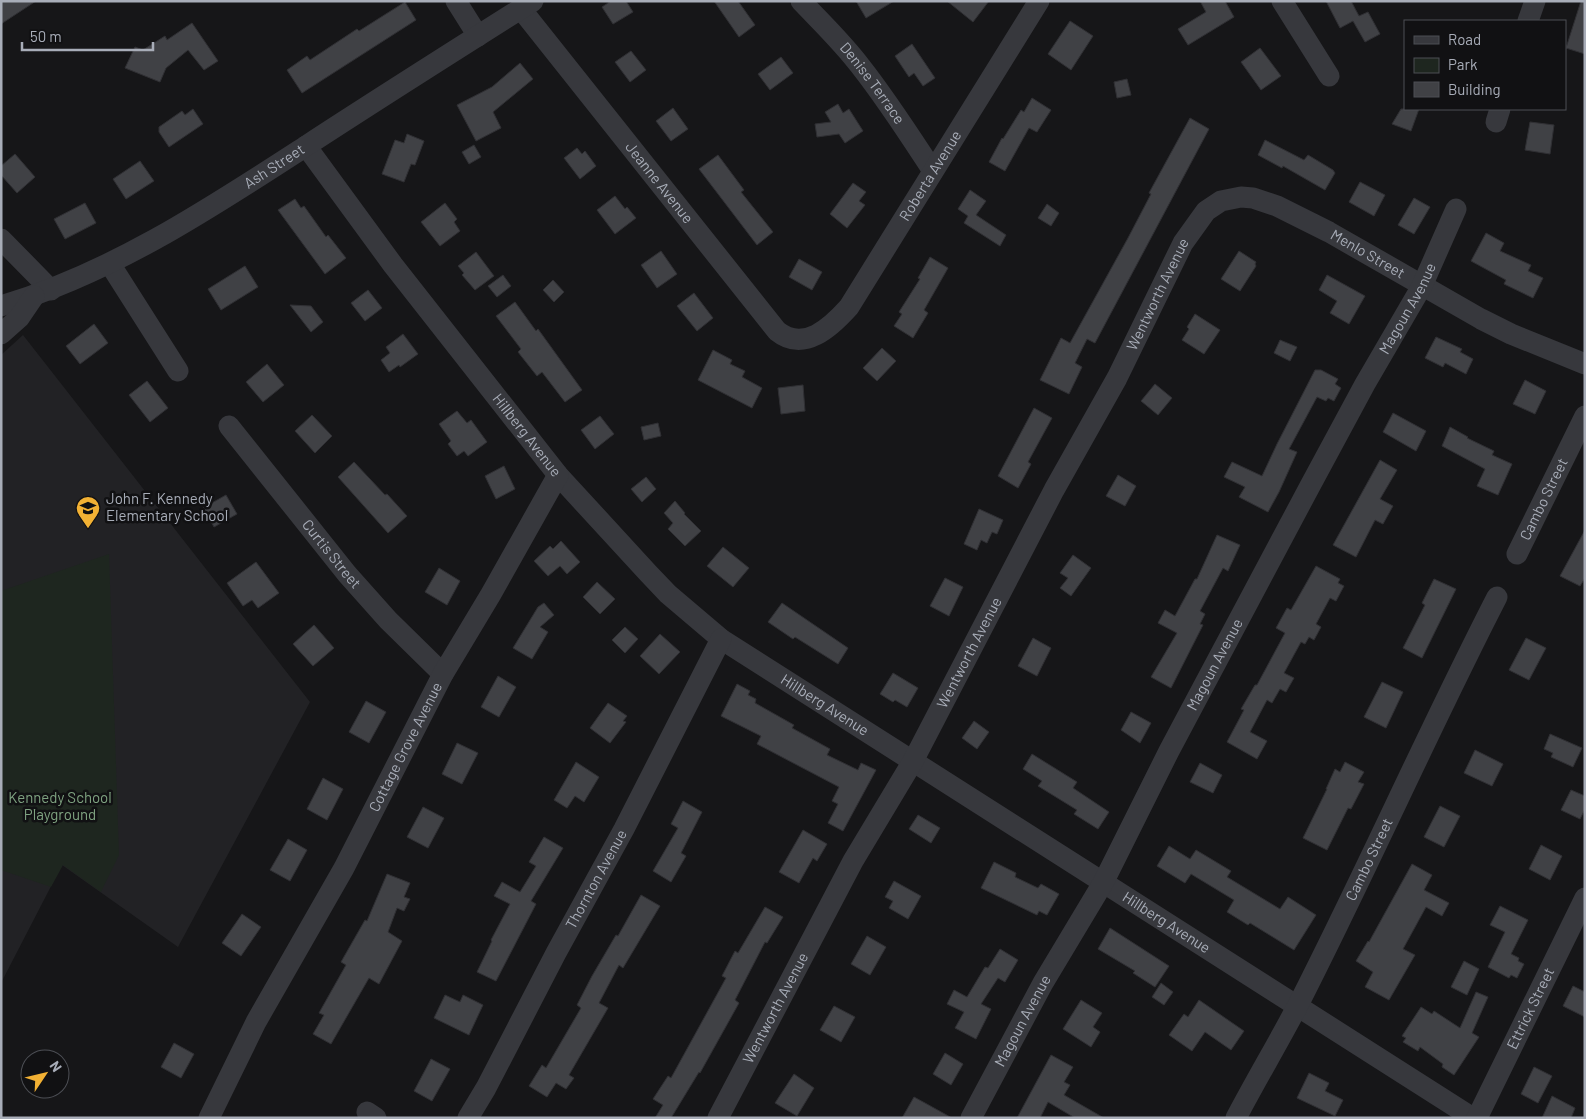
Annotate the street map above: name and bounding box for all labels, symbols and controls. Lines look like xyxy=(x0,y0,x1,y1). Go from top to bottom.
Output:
scale bar xyxy=(22,20,154,52)
legend xyxy=(1404,20,1566,110)
text: 50 m xyxy=(30,27,62,45)
text: Road xyxy=(1448,30,1481,48)
street label: Denise Terrace xyxy=(837,38,909,127)
text: Park xyxy=(1448,55,1478,73)
text: Building xyxy=(1448,80,1501,98)
street label: Roberta Avenue xyxy=(895,127,964,224)
street label: Jeanne Avenue xyxy=(622,138,698,227)
street label: Ash Street xyxy=(240,139,307,192)
street label: Menlo Street xyxy=(1328,225,1408,282)
street label: Wentworth Avenue xyxy=(1122,234,1192,353)
street label: Magoun Avenue xyxy=(1374,260,1439,357)
street label: Hillberg Avenue xyxy=(489,390,566,480)
street label: Cambo Street xyxy=(1515,455,1571,543)
place label: John F. Kennedy Elementary School xyxy=(106,489,228,524)
school or university icon: John F. Kennedy Elementary School xyxy=(75,495,101,529)
street label: Curtis Street xyxy=(299,515,365,592)
street label: Wentworth Avenue xyxy=(932,594,1005,711)
street label: Magoun Avenue xyxy=(1182,615,1246,713)
street label: Hillberg Avenue xyxy=(778,670,873,739)
street label: Cottage Grove Avenue xyxy=(364,679,445,814)
park label: Kennedy School Playground xyxy=(8,788,112,823)
street label: Cambo Street xyxy=(1341,815,1396,903)
street label: Thornton Avenue xyxy=(561,826,630,932)
street label: Hillberg Avenue xyxy=(1120,887,1214,956)
street label: Wentworth Avenue xyxy=(738,949,811,1066)
street label: Ettrick Street xyxy=(1502,964,1557,1052)
street label: Magoun Avenue xyxy=(990,971,1054,1069)
north arrow xyxy=(20,1049,70,1099)
text: N xyxy=(46,1058,66,1075)

